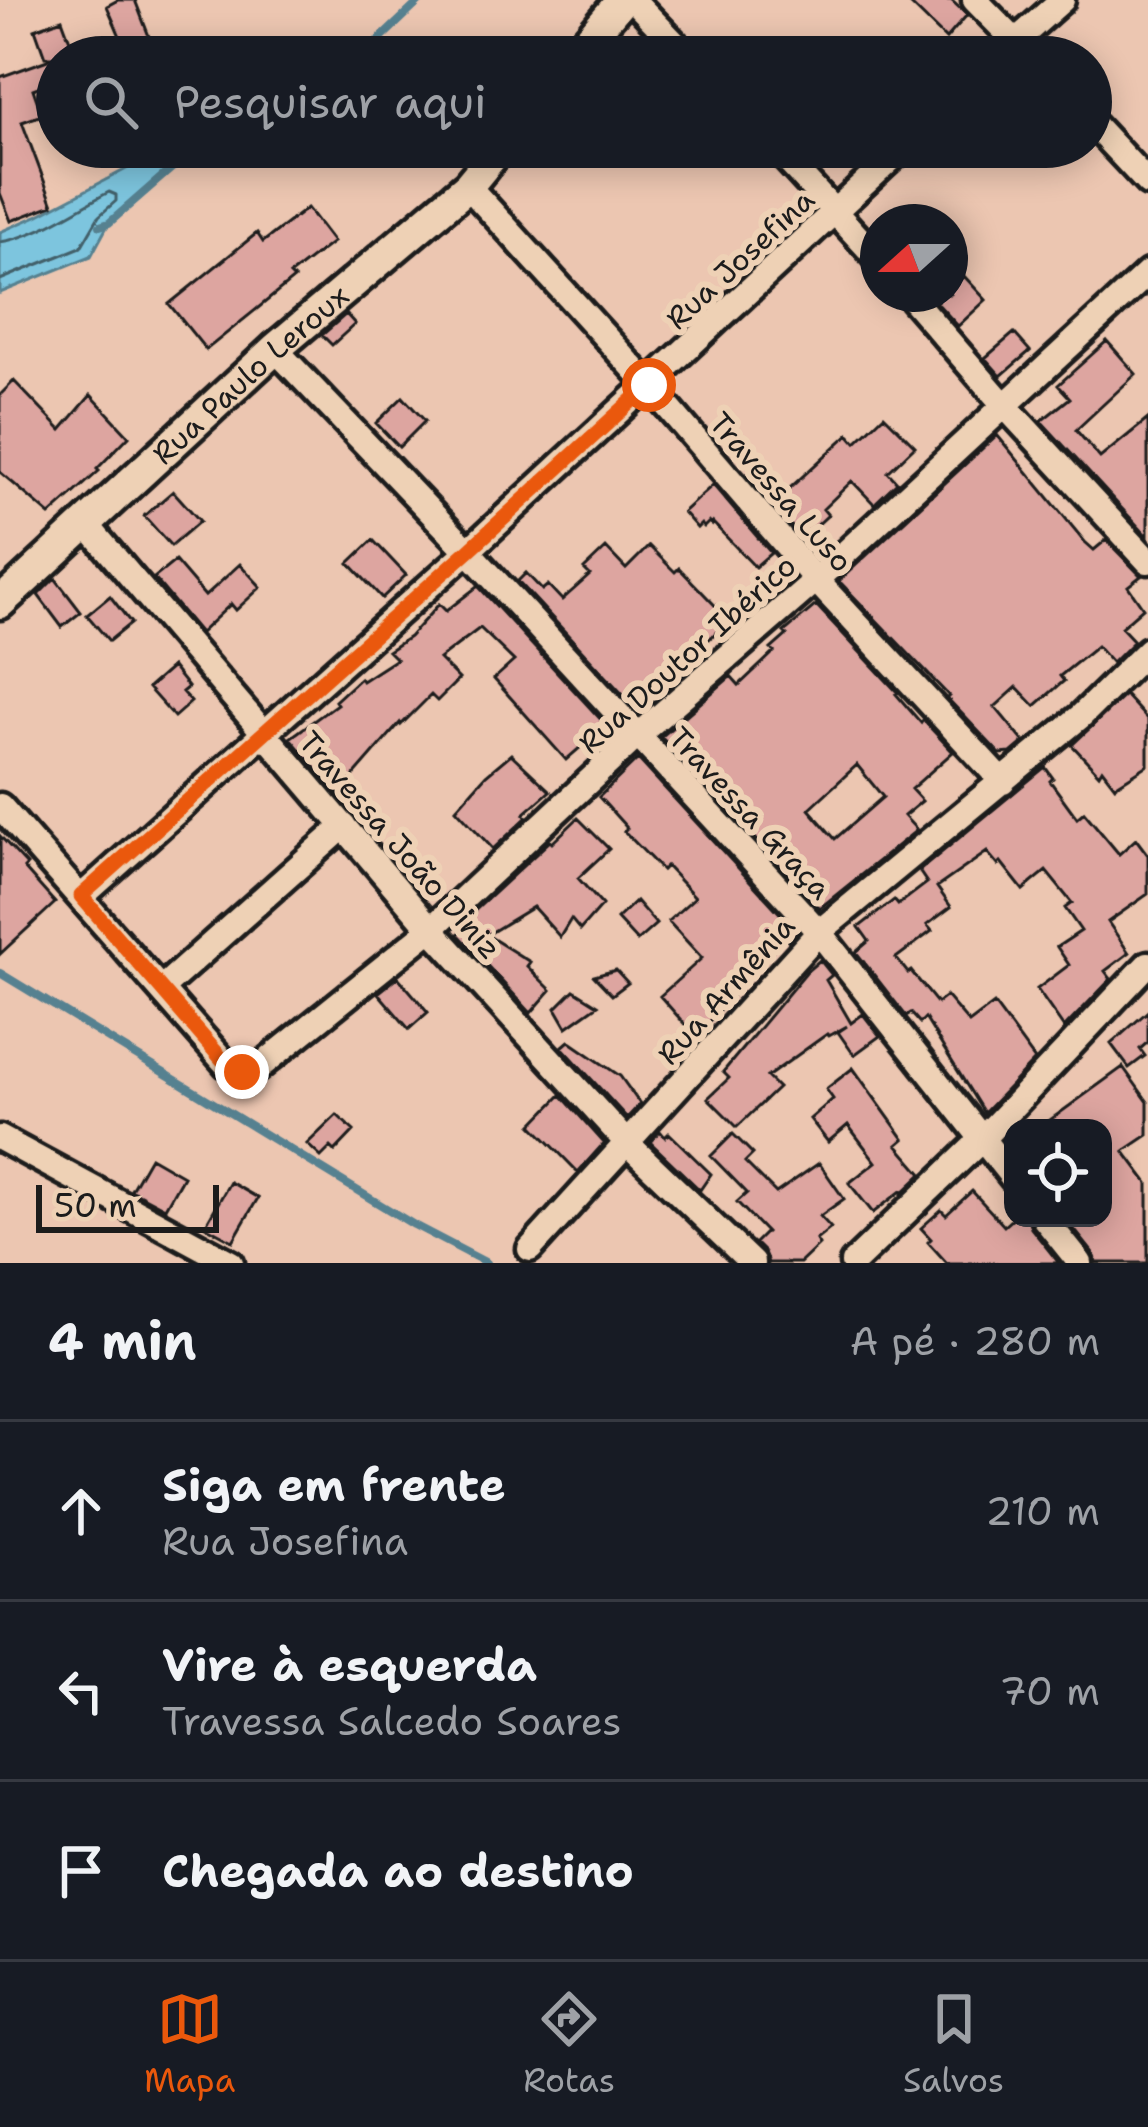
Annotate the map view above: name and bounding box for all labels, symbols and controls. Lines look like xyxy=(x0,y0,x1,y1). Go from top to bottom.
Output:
search box xyxy=(36,36,1112,168)
icon: search xyxy=(78,69,144,135)
text: Pesquisar aqui xyxy=(174,72,487,132)
street label: Rua Josefina xyxy=(657,179,823,339)
north arrow xyxy=(860,204,968,312)
street label: Rua Paulo Leroux xyxy=(143,275,357,473)
route start xyxy=(622,358,676,412)
street label: Travessa Luso xyxy=(700,403,862,581)
street label: Rua Doutor Ibérico xyxy=(569,545,805,763)
street label: Travessa Graça xyxy=(659,718,841,908)
street label: Travessa João Diniz xyxy=(290,722,510,968)
street label: Rua Armênia xyxy=(648,906,804,1073)
route end xyxy=(215,1045,269,1099)
map controls xyxy=(1004,1119,1112,1227)
button: locate xyxy=(1004,1119,1112,1227)
scale bar xyxy=(36,1179,219,1232)
text: 50 m xyxy=(54,1183,137,1228)
text: 4 min xyxy=(48,1307,197,1375)
text: A pé · 280 m xyxy=(850,1315,1100,1367)
text: Siga em frente xyxy=(162,1455,506,1515)
icon: ahead xyxy=(48,1478,114,1544)
text: 210 m xyxy=(985,1485,1100,1537)
text: Rua Josefina xyxy=(162,1515,408,1567)
text: Vire à esquerda xyxy=(162,1635,537,1695)
icon: left xyxy=(48,1658,114,1724)
text: 70 m xyxy=(999,1665,1100,1717)
text: Travessa Salcedo Soares xyxy=(162,1695,622,1747)
icon: arrive xyxy=(48,1838,114,1904)
text: Chegada ao destino xyxy=(162,1841,634,1901)
tab: Mapa xyxy=(144,1986,235,2103)
tab: Rotas xyxy=(523,1986,615,2103)
tab: Salvos xyxy=(903,1986,1004,2103)

